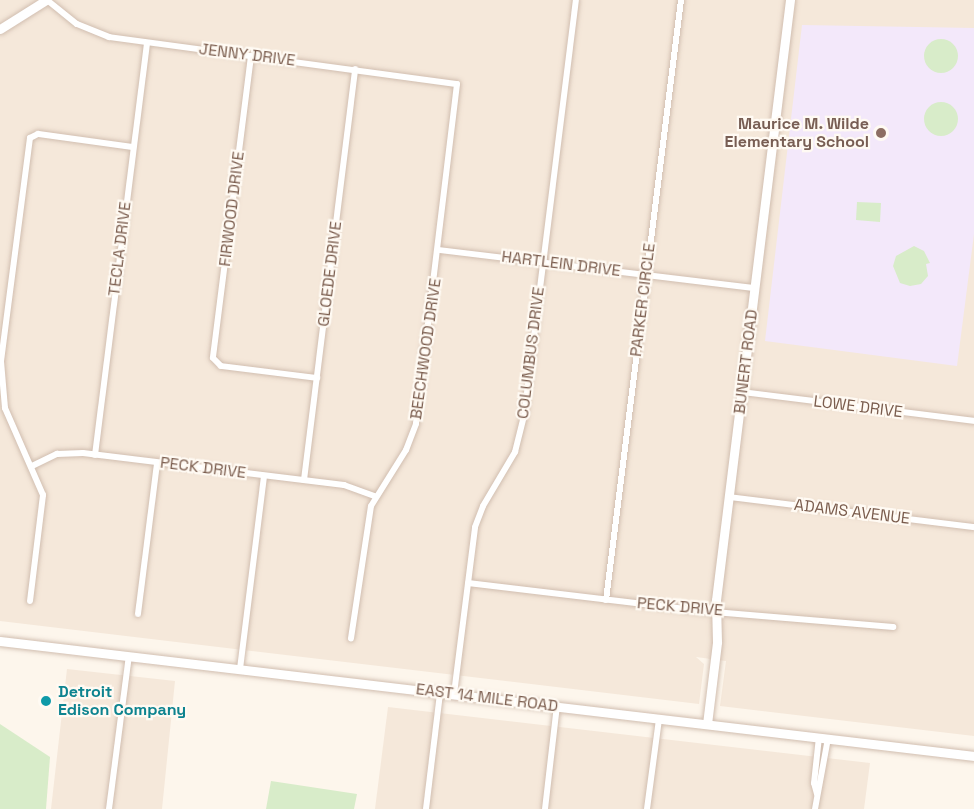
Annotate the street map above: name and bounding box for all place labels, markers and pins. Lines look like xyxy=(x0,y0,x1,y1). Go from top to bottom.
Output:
place label: Maurice M. Wilde Elementary School xyxy=(725,114,869,152)
marker: Maurice M. Wilde Elementary School xyxy=(874,126,888,140)
place label: Detroit Edison Company xyxy=(58,682,186,720)
marker: Detroit Edison Company xyxy=(39,694,53,708)

